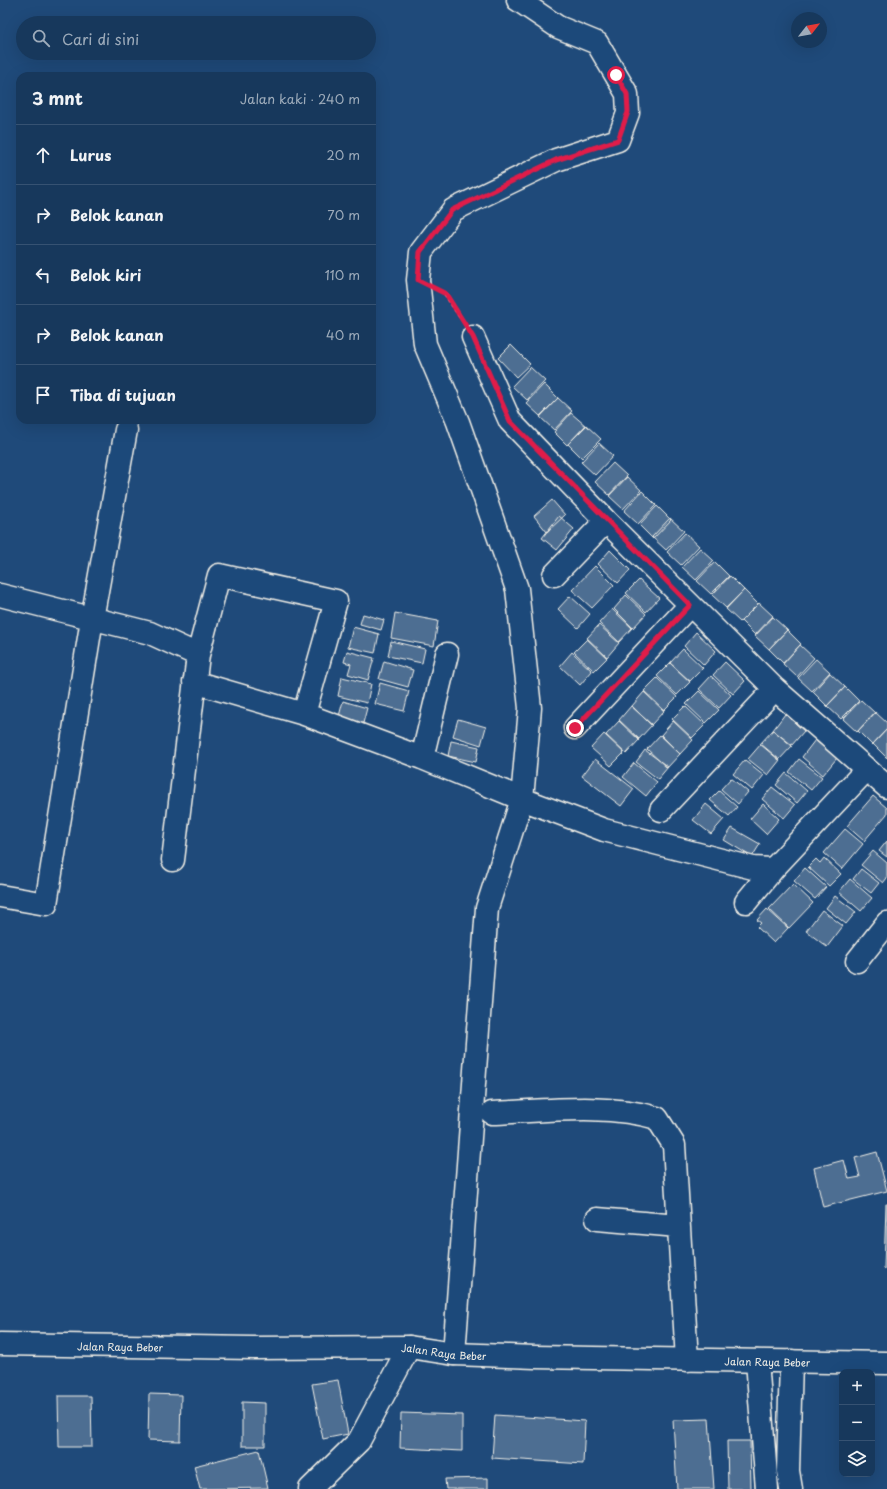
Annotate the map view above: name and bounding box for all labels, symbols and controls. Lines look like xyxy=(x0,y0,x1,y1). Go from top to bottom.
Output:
north arrow xyxy=(791,12,827,48)
search box xyxy=(16,16,376,60)
icon: search xyxy=(30,27,52,49)
text: Cari di sini xyxy=(62,27,139,50)
route start xyxy=(607,66,625,84)
text: 3 mnt xyxy=(32,85,83,111)
text: Jalan kaki · 240 m xyxy=(240,89,360,108)
text: Lurus xyxy=(70,143,111,166)
icon: ahead xyxy=(32,144,54,166)
text: 20 m xyxy=(326,145,360,164)
text: Belok kanan xyxy=(70,203,164,226)
icon: right xyxy=(32,204,54,226)
text: 70 m xyxy=(327,205,360,224)
text: Belok kiri xyxy=(70,263,141,286)
icon: left xyxy=(32,264,54,286)
text: 110 m xyxy=(325,265,360,284)
text: Belok kanan xyxy=(70,323,164,346)
icon: right xyxy=(32,324,54,346)
text: 40 m xyxy=(326,325,360,344)
text: Tiba di tujuan xyxy=(70,383,176,406)
icon: arrive xyxy=(32,384,54,406)
route end xyxy=(566,719,584,737)
street label: Jalan Raya Beber xyxy=(77,1338,164,1354)
street label: Jalan Raya Beber xyxy=(401,1339,487,1363)
street label: Jalan Raya Beber xyxy=(724,1353,811,1370)
map controls xyxy=(839,1369,875,1477)
button: + xyxy=(839,1369,875,1405)
button: − xyxy=(839,1405,875,1441)
button: layers xyxy=(839,1441,875,1477)

